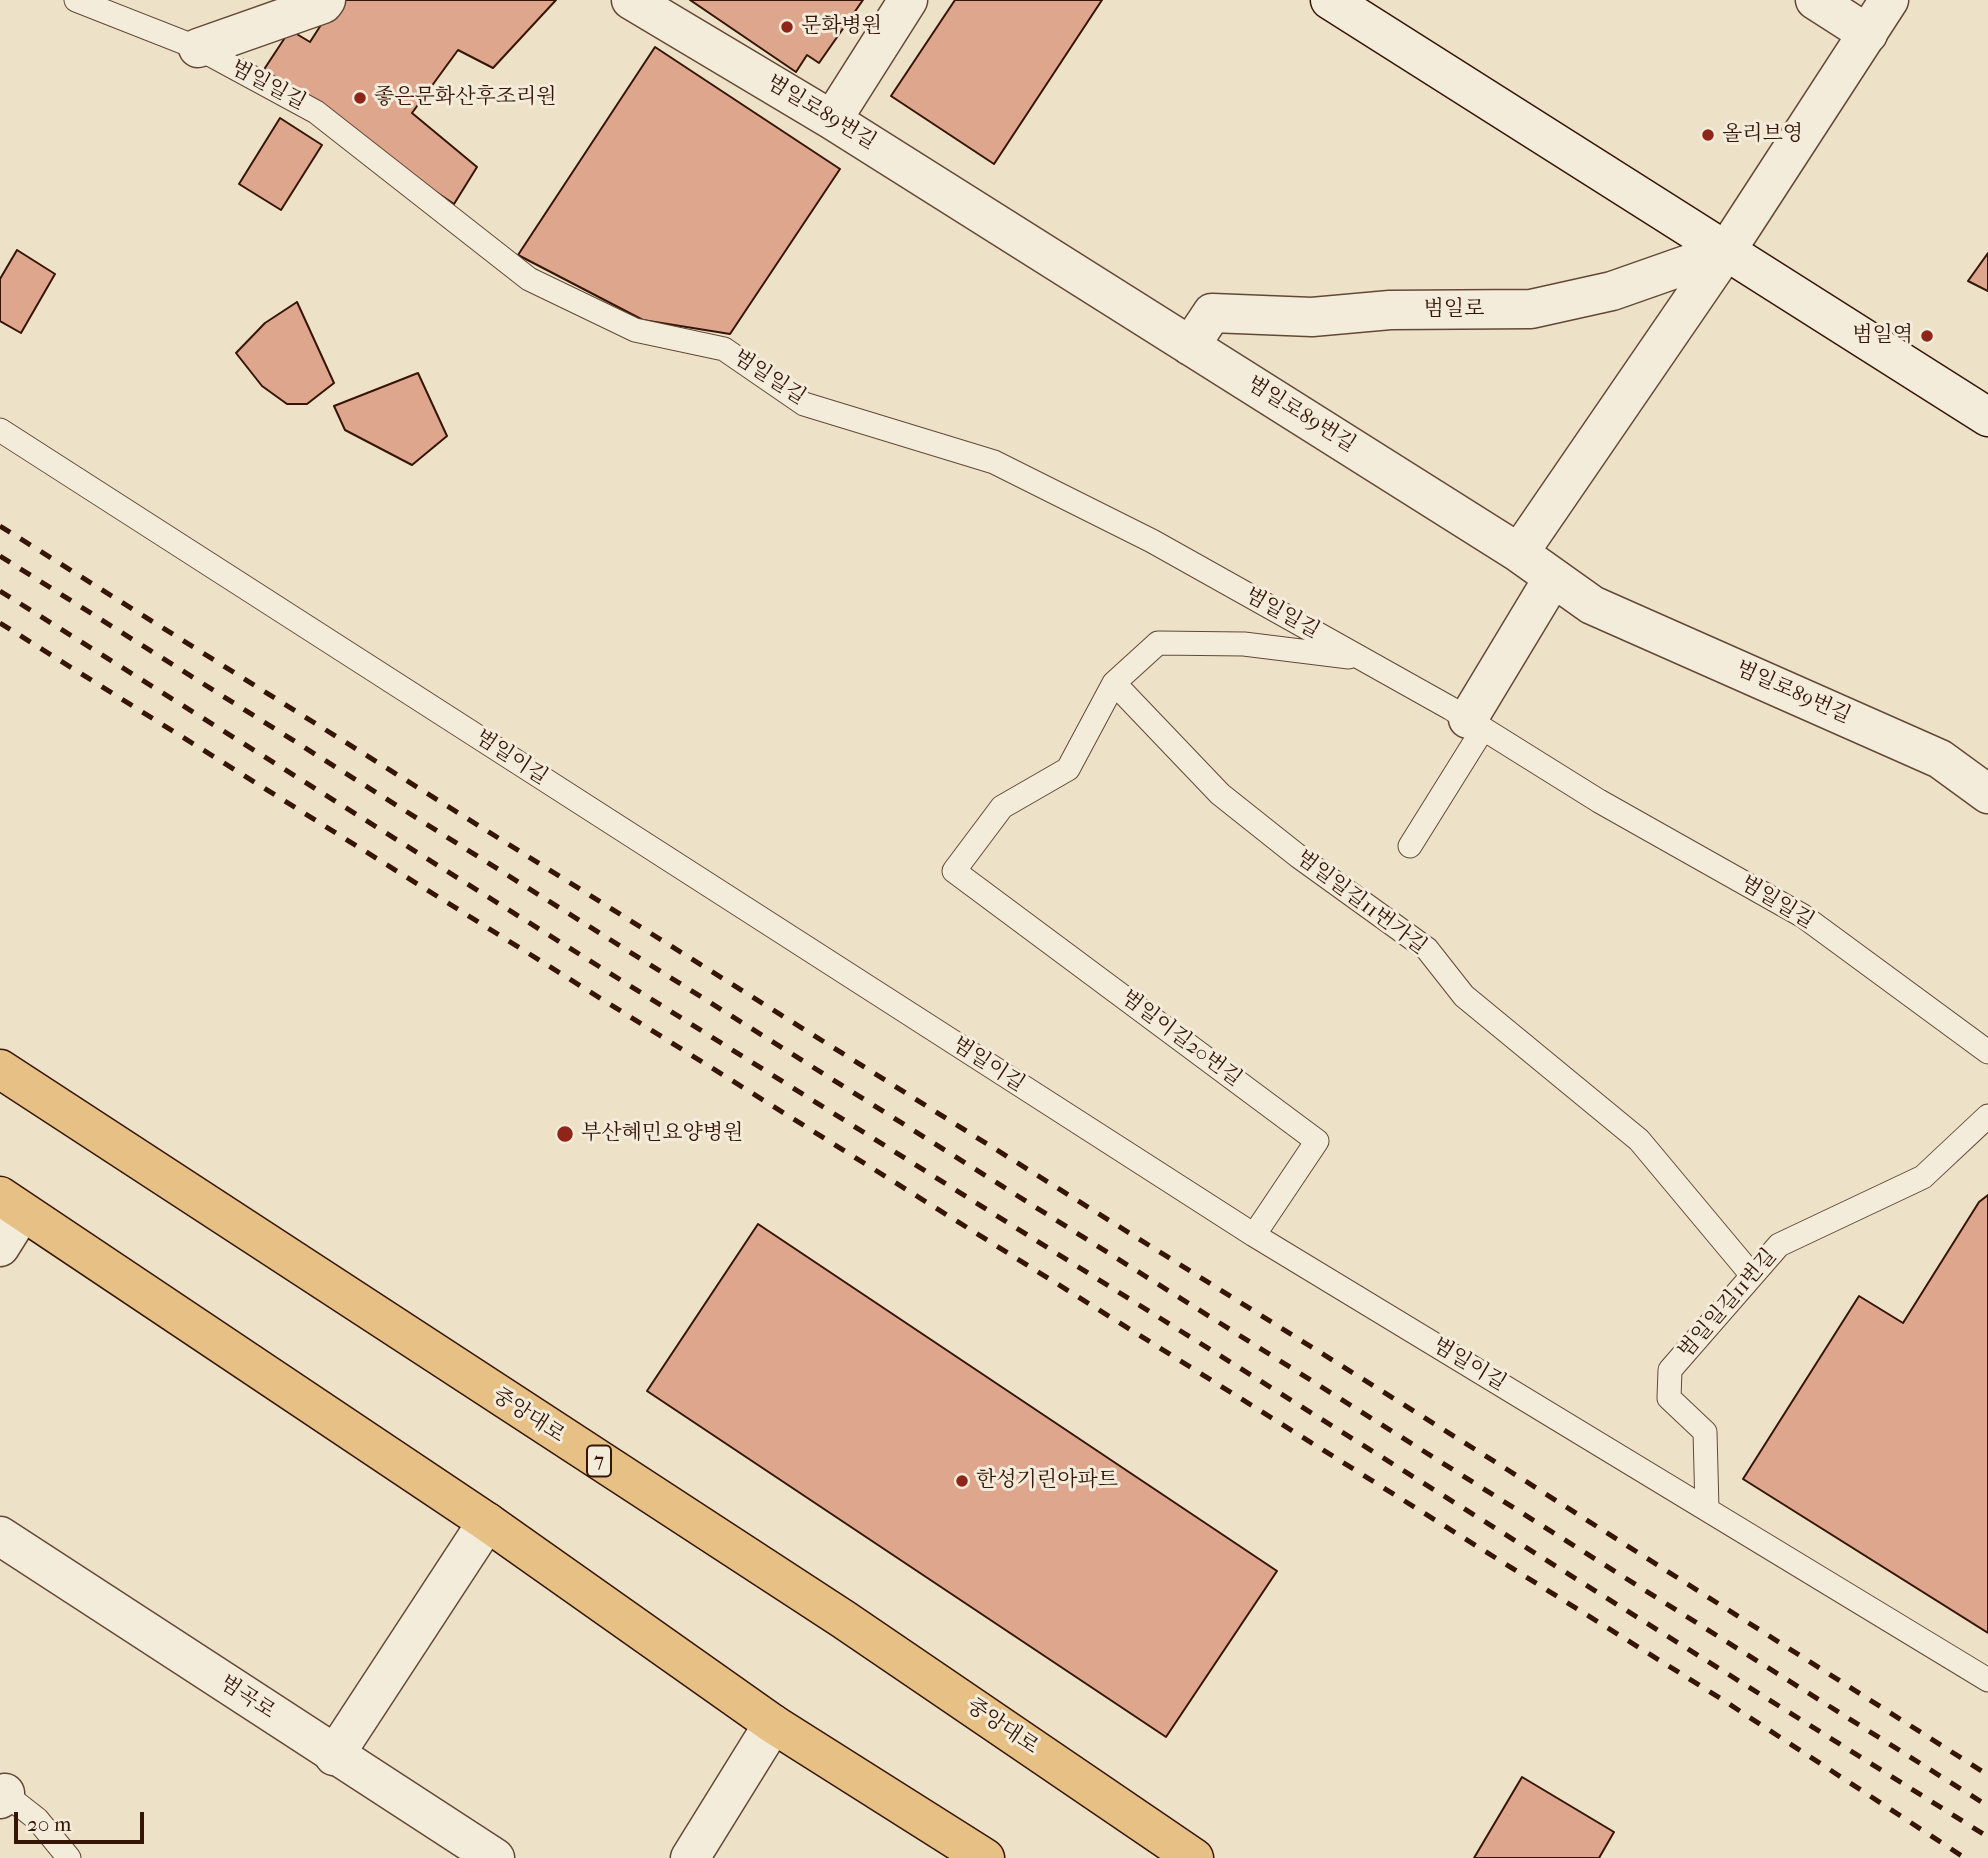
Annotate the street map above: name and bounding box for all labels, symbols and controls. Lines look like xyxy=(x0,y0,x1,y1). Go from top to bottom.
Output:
place label: 문화병원 xyxy=(801,14,882,40)
marker: 문화병원 xyxy=(779,19,795,35)
street label: 범일일길 xyxy=(226,56,310,116)
street label: 범일로89번길 xyxy=(762,71,880,155)
place label: 좋은문화산후조리원 xyxy=(374,85,557,111)
marker: 좋은문화산후조리원 xyxy=(352,90,368,106)
place label: 올리브영 xyxy=(1722,122,1803,148)
marker: 올리브영 xyxy=(1700,127,1716,143)
street label: 범일로 xyxy=(1424,297,1484,323)
place label: 범일역 xyxy=(1852,323,1913,349)
marker: 범일역 xyxy=(1919,328,1935,344)
street label: 범일일길 xyxy=(728,345,810,411)
street label: 범일로89번길 xyxy=(1242,372,1360,458)
street label: 범일일길 xyxy=(1240,583,1324,645)
street label: 범일로89번길 xyxy=(1732,656,1854,730)
street label: 범일이길 xyxy=(470,725,552,791)
street label: 범일일길11번가길 xyxy=(1291,846,1431,960)
street label: 범일일길 xyxy=(1736,871,1818,935)
street label: 범일이길20번길 xyxy=(1116,986,1246,1092)
street label: 범일이길 xyxy=(947,1032,1029,1098)
place label: 부산혜민요양병원 xyxy=(581,1121,743,1147)
marker: 부산혜민요양병원 xyxy=(555,1124,575,1144)
street label: 범일일길11번길 xyxy=(1674,1244,1782,1364)
street label: 범일이길 xyxy=(1428,1333,1510,1397)
street label: 중앙대로 xyxy=(487,1383,569,1449)
road number: 7 xyxy=(587,1446,611,1476)
place label: 한성기린아파트 xyxy=(976,1468,1118,1494)
marker: 한성기린아파트 xyxy=(954,1473,970,1489)
street label: 범곡로 xyxy=(215,1671,279,1725)
street label: 중앙대로 xyxy=(961,1694,1043,1760)
scale bar xyxy=(18,1798,147,1842)
text: 20 m xyxy=(27,1812,71,1836)

